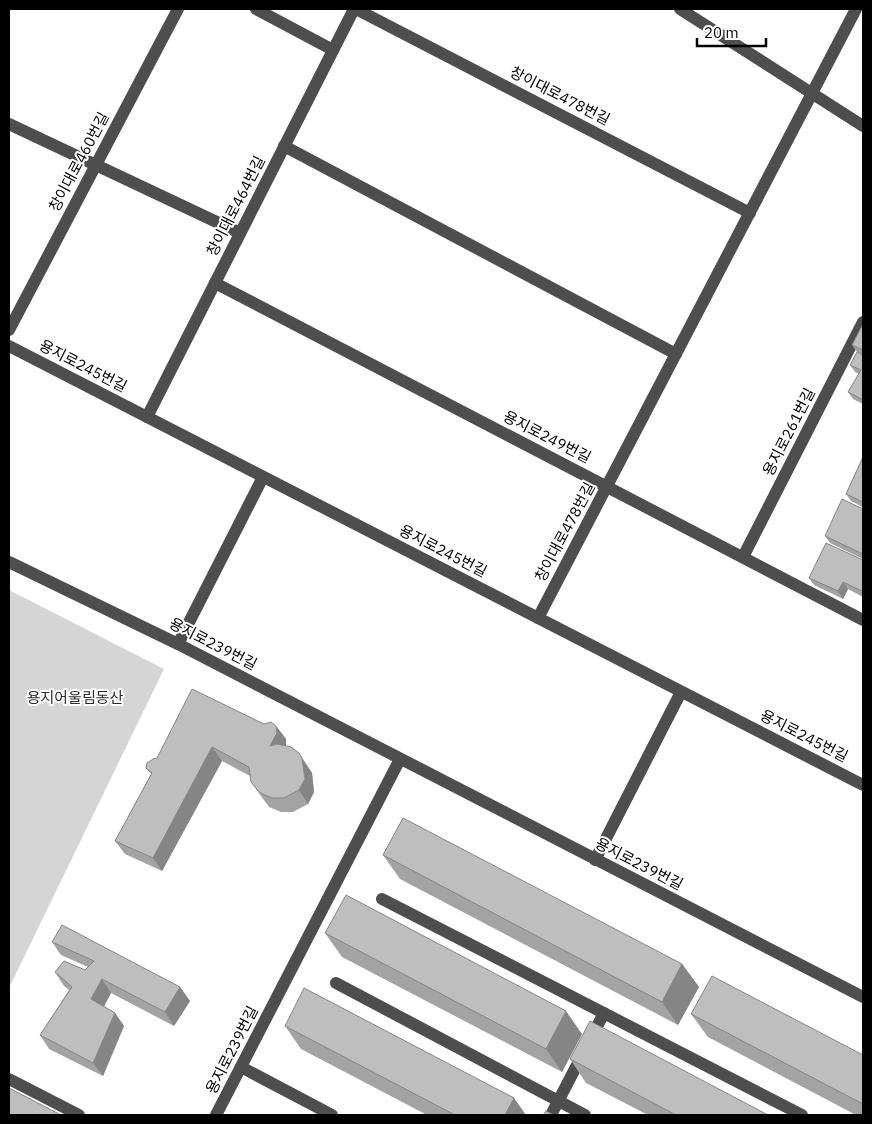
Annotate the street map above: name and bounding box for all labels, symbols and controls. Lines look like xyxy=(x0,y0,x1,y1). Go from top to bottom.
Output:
scale bar xyxy=(697,15,766,47)
text: 20 m xyxy=(704,23,739,42)
street label: 창이대로478번길 xyxy=(507,62,613,129)
street label: 창이대로460번길 xyxy=(44,109,113,215)
street label: 창이대로464번길 xyxy=(202,153,269,259)
street label: 용지로245번길 xyxy=(36,335,130,396)
street label: 용지로261번길 xyxy=(758,385,819,479)
street label: 용지로249번길 xyxy=(500,406,594,467)
street label: 창이대로478번길 xyxy=(530,479,599,585)
street label: 용지로245번길 xyxy=(396,520,490,581)
street label: 용지로239번길 xyxy=(166,613,260,674)
park label: 용지어울림동산 xyxy=(27,688,123,707)
street label: 용지로245번길 xyxy=(757,705,851,766)
street label: 용지로239번길 xyxy=(592,833,686,894)
street label: 용지로239번길 xyxy=(201,1003,262,1097)

